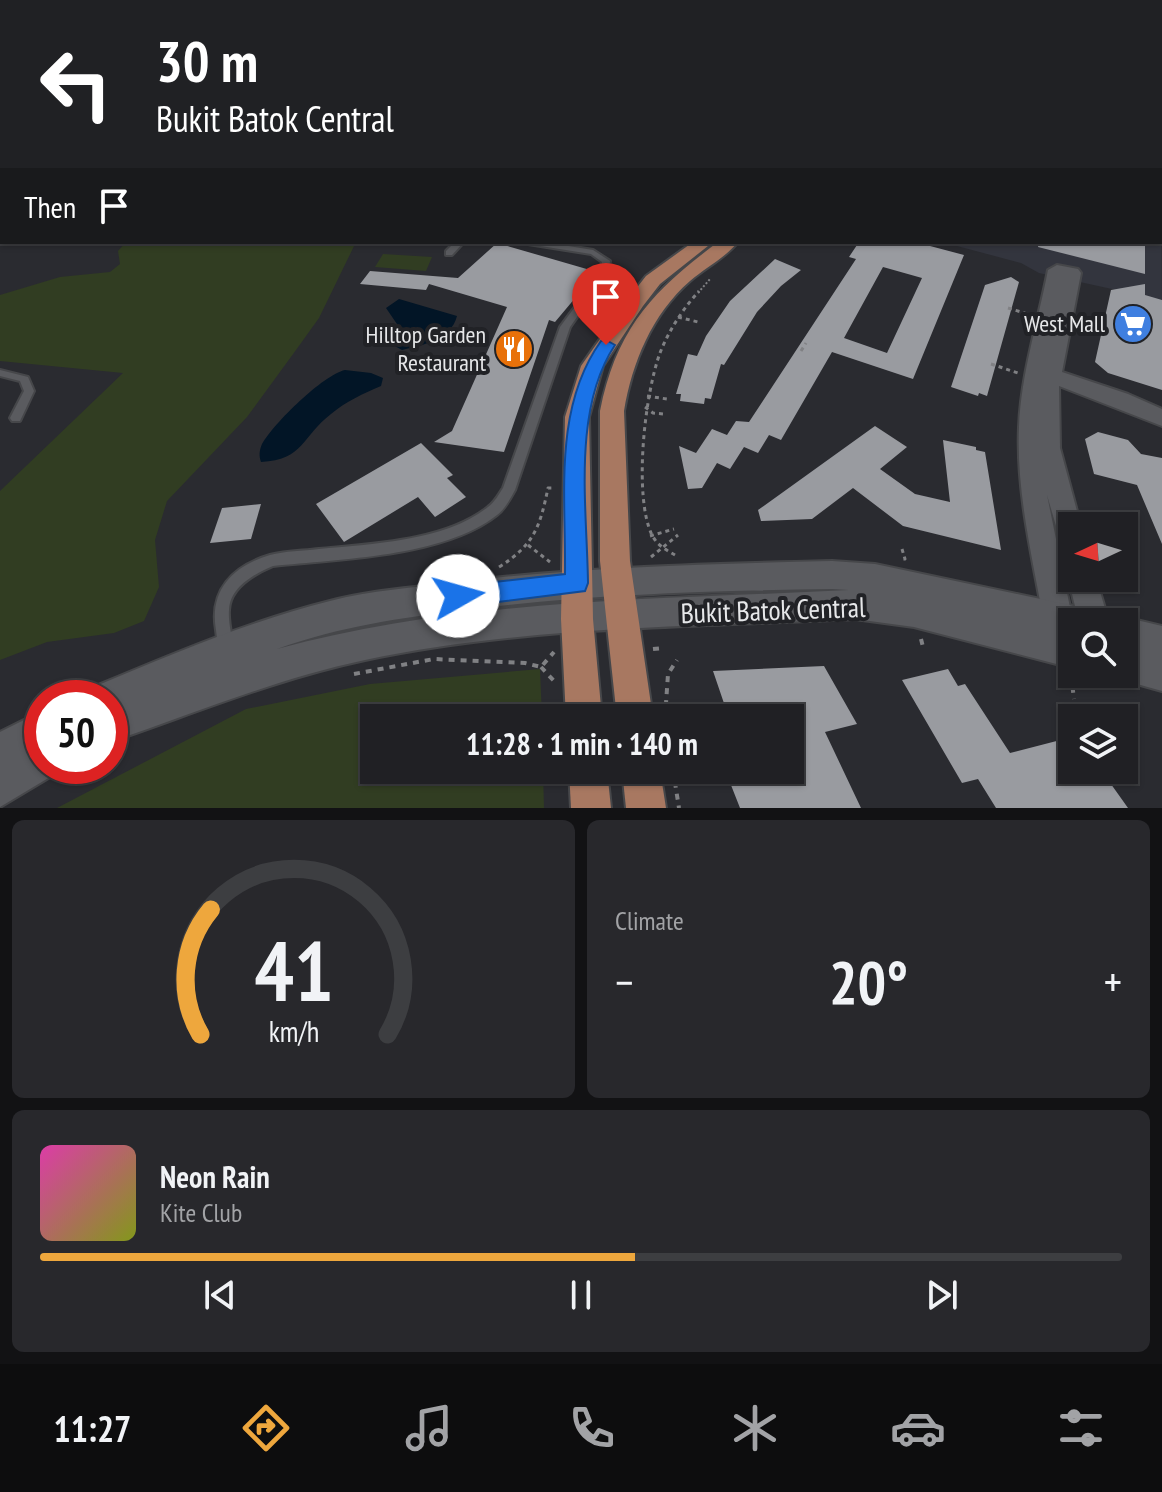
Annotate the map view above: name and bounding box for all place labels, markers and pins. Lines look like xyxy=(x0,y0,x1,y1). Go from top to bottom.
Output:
pin xyxy=(572,263,640,345)
supermarket icon: West Mall xyxy=(1112,303,1154,345)
place label: West Mall xyxy=(1024,308,1105,339)
place label: Hilltop Garden Restaurant xyxy=(366,319,486,378)
restaurant icon: Hilltop Garden Restaurant xyxy=(493,328,535,370)

